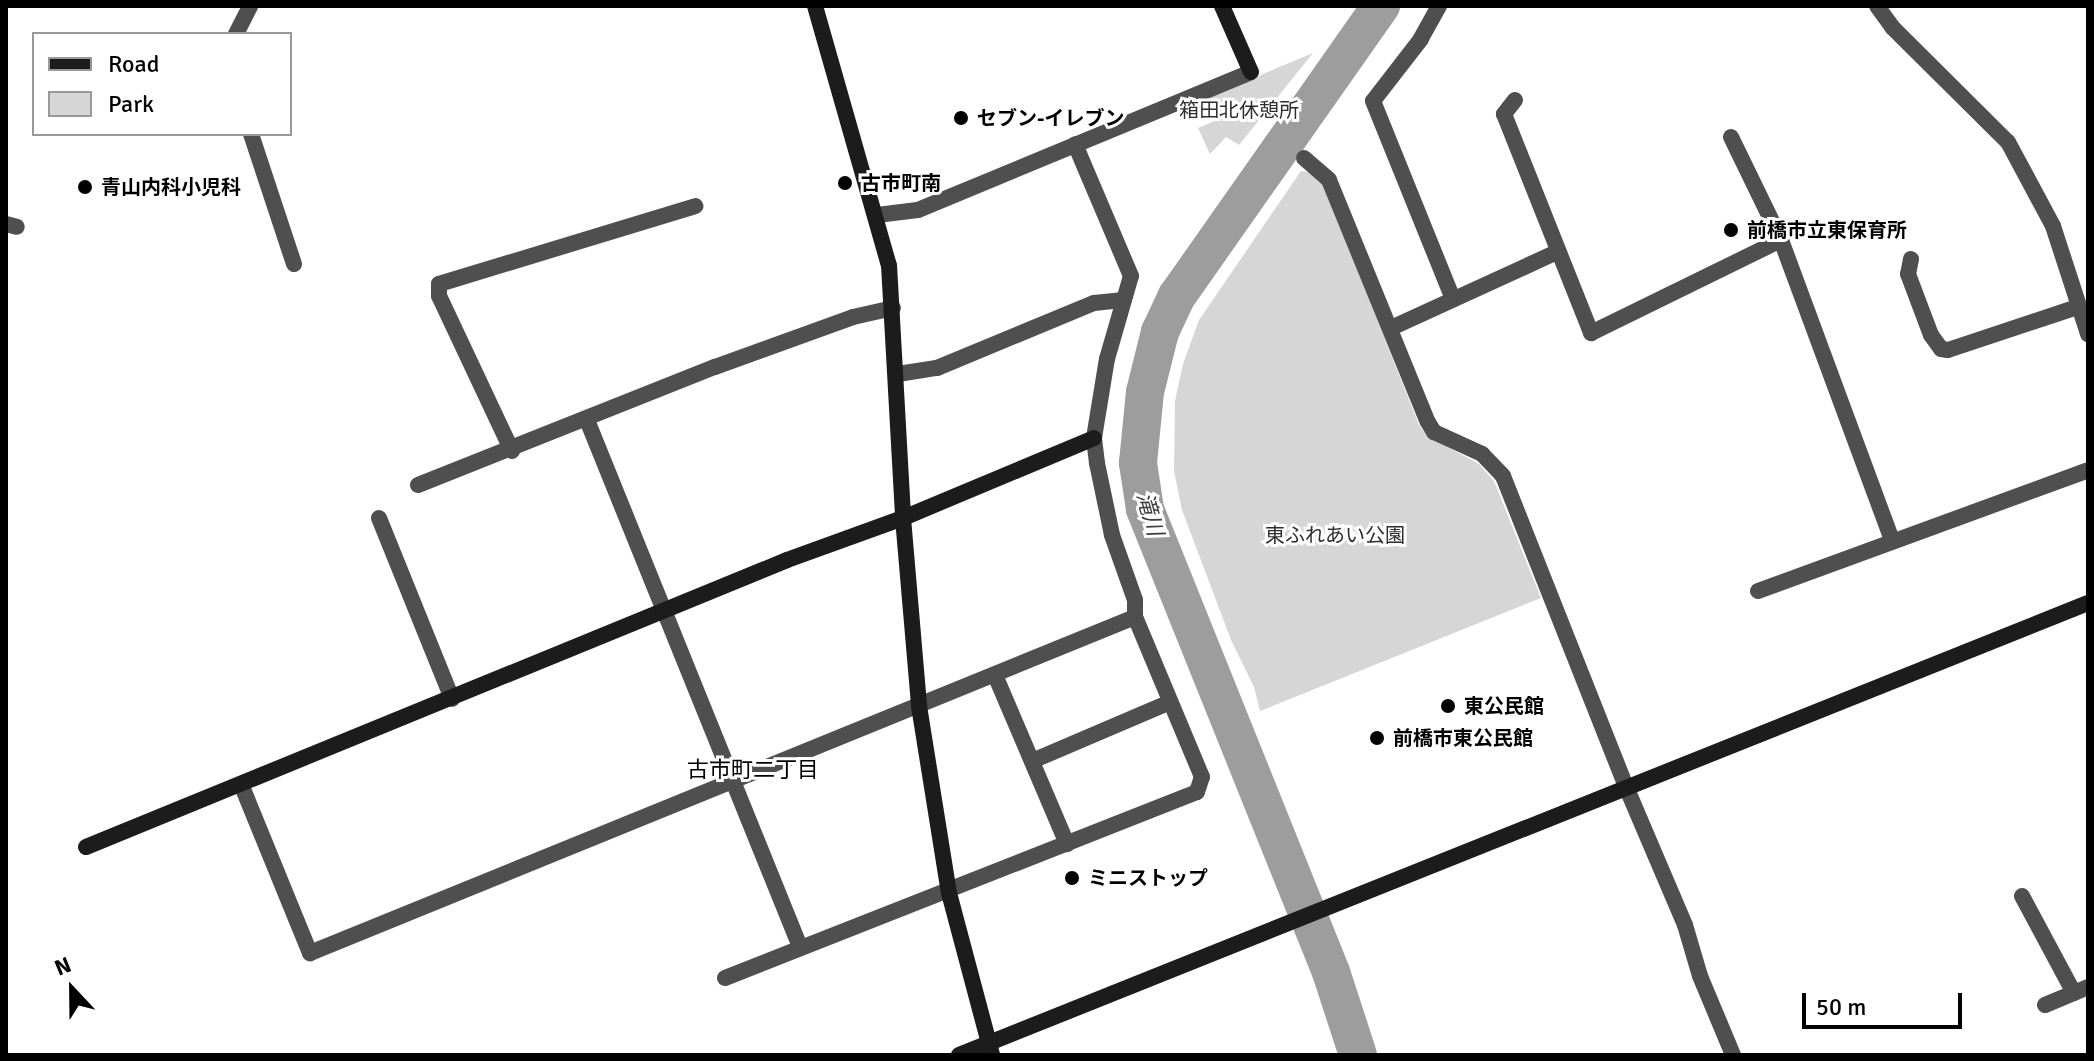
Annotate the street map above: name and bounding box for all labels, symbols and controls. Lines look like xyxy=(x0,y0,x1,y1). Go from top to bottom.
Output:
legend xyxy=(32,32,292,136)
text: Road xyxy=(108,49,159,79)
text: Park xyxy=(108,89,154,119)
park label: 箱田北休憩所 xyxy=(1179,98,1299,122)
place label: セブン-イレブン xyxy=(977,106,1125,130)
marker: セブン-イレブン xyxy=(952,109,970,127)
place label: 古市町南 xyxy=(861,171,941,195)
marker: 古市町南 xyxy=(836,174,854,192)
place label: 青山内科小児科 xyxy=(101,175,241,199)
marker: 青山内科小児科 xyxy=(76,178,94,196)
place label: 前橋市立東保育所 xyxy=(1747,218,1907,242)
marker: 前橋市立東保育所 xyxy=(1722,221,1740,239)
water label: 滝川 xyxy=(1131,489,1169,539)
park label: 東ふれあい公園 xyxy=(1265,523,1405,547)
place label: 東公民館 xyxy=(1464,694,1544,718)
marker: 東公民館 xyxy=(1439,697,1457,715)
place label: 前橋市東公民館 xyxy=(1393,726,1533,750)
marker: 前橋市東公民館 xyxy=(1368,729,1386,747)
district label: 古市町二丁目 xyxy=(687,757,819,783)
place label: ミニストップ xyxy=(1088,866,1208,890)
marker: ミニストップ xyxy=(1063,869,1081,887)
north arrow xyxy=(32,949,112,1029)
text: N xyxy=(51,951,75,982)
scale bar xyxy=(1806,977,1966,1027)
text: 50 m xyxy=(1816,992,1866,1022)

